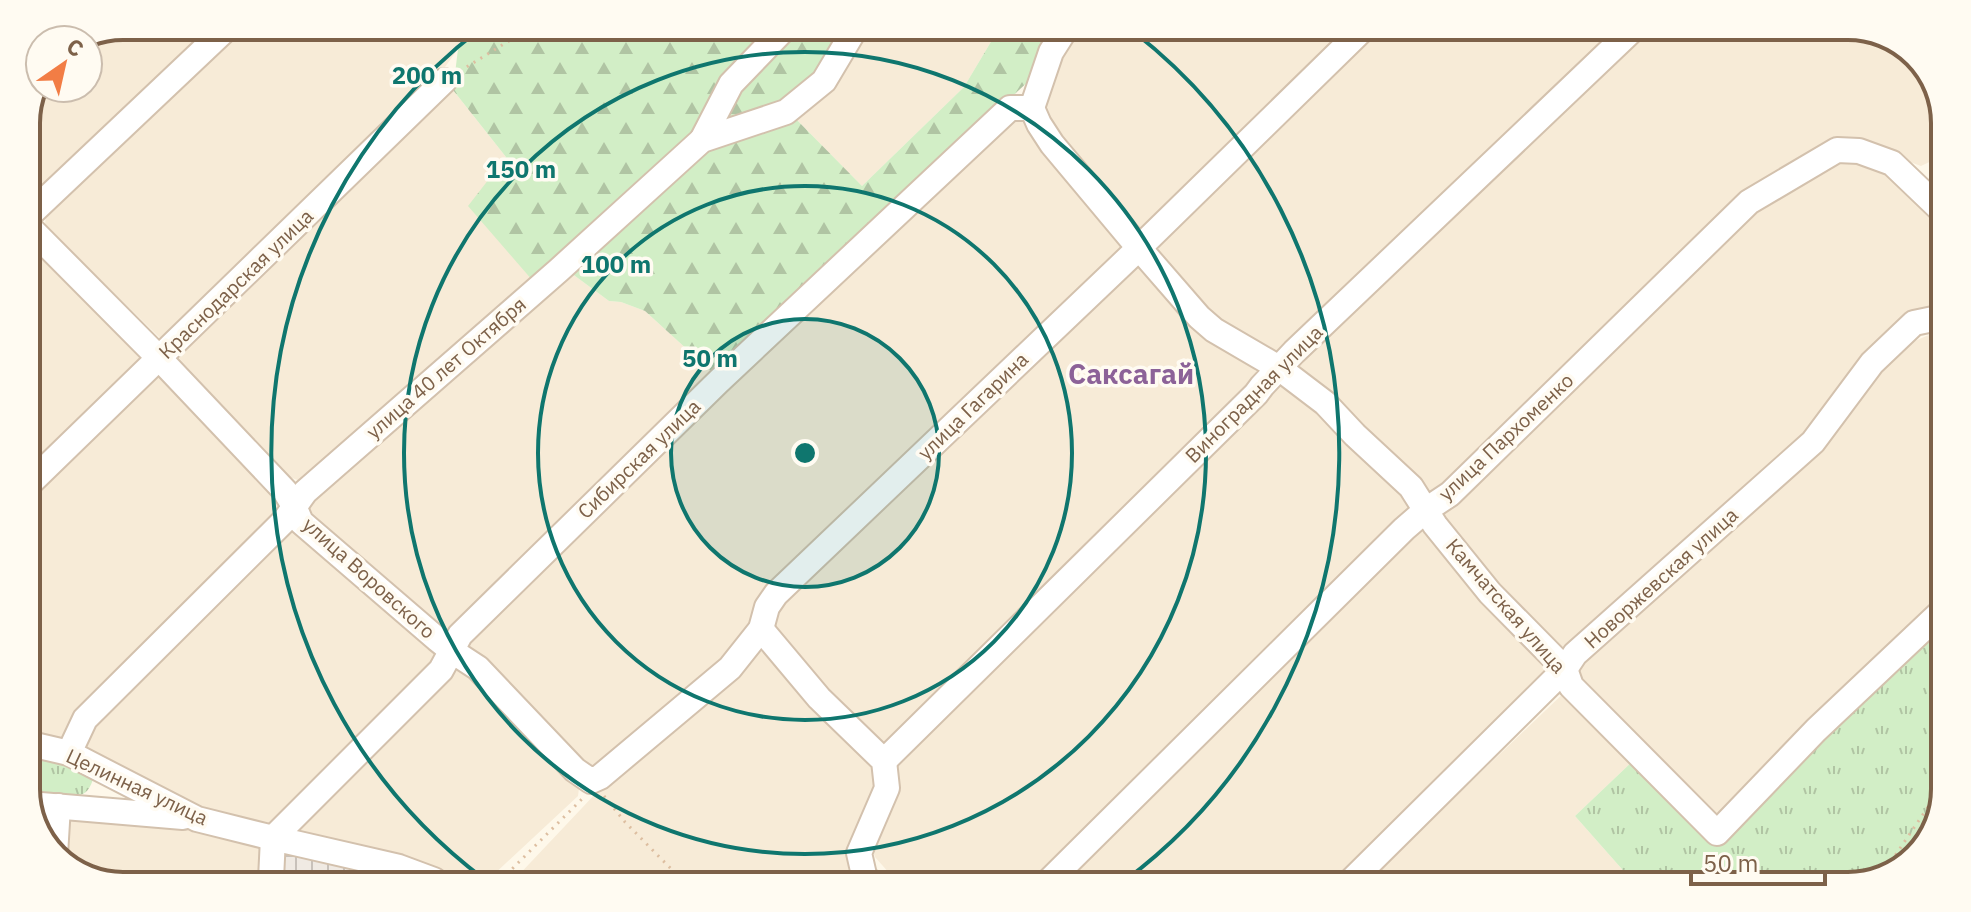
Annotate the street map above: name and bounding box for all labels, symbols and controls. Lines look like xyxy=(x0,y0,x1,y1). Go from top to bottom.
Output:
north arrow xyxy=(24,24,104,104)
text: С xyxy=(61,31,90,63)
text: 200 m xyxy=(392,59,462,91)
text: 150 m xyxy=(486,153,556,185)
street label: Краснодарская улица xyxy=(153,202,319,365)
text: 100 m xyxy=(581,248,651,280)
street label: улица 40 лет Октября xyxy=(360,291,531,445)
street label: Виноградная улица xyxy=(1179,319,1329,468)
text: 50 m xyxy=(682,342,738,374)
street label: улица Гагарина xyxy=(911,346,1034,465)
district label: Саксагай xyxy=(1068,355,1194,392)
street label: улица Пархоменко xyxy=(1432,367,1579,506)
street label: Сибирская улица xyxy=(571,393,706,524)
centre of rings xyxy=(791,439,819,467)
street label: Новоржевская улица xyxy=(1578,501,1744,654)
street label: улица Воровского xyxy=(297,511,441,644)
street label: Камчатская улица xyxy=(1440,533,1573,679)
street label: Целинная улица xyxy=(62,742,213,831)
scale bar xyxy=(1691,836,1825,886)
text: 50 m xyxy=(1703,847,1758,879)

